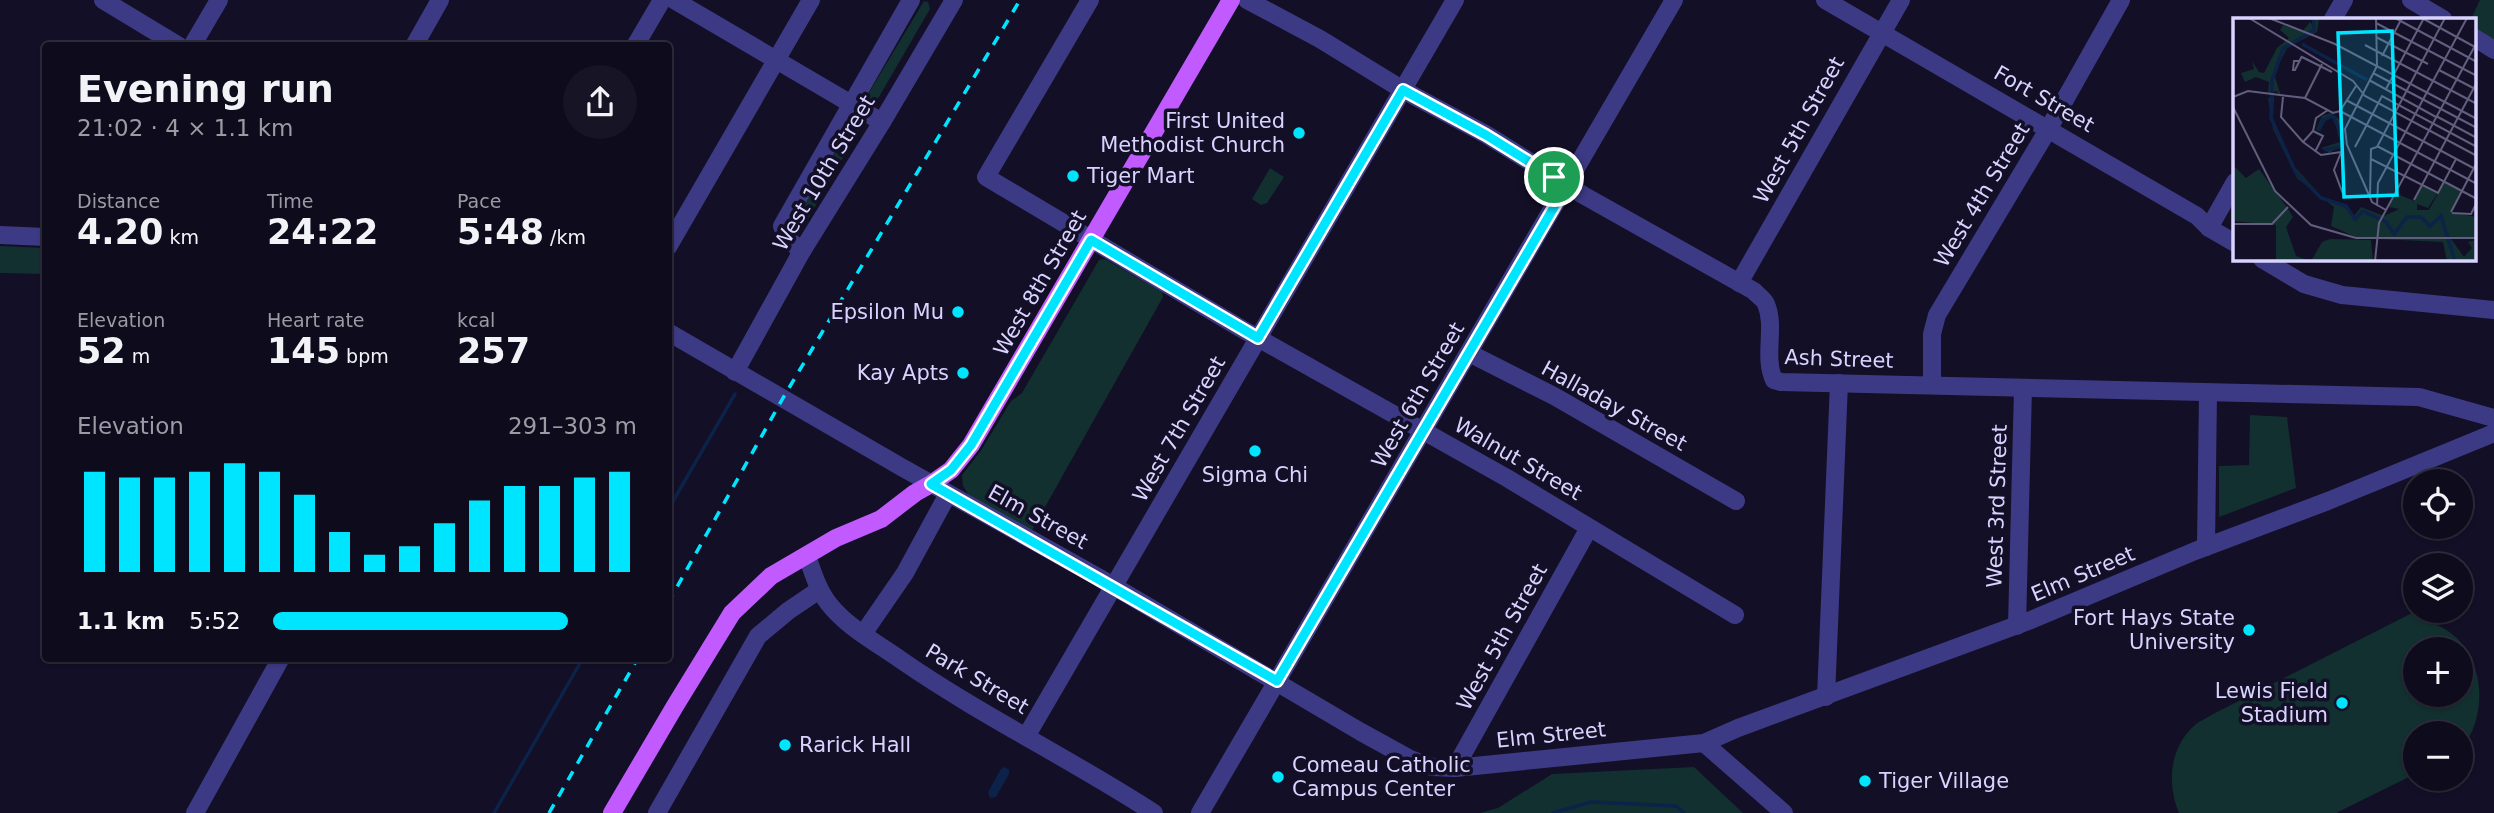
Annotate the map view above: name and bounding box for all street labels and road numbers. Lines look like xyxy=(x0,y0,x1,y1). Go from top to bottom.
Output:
street label: West 5th Street xyxy=(1749,53,1849,207)
street label: Fort Street xyxy=(1990,61,2098,137)
street label: West 10th Street xyxy=(768,91,880,255)
street label: West 4th Street xyxy=(1930,119,2034,271)
street label: West 8th Street xyxy=(989,206,1091,360)
street label: West 6th Street xyxy=(1367,318,1469,472)
street label: Ash Street xyxy=(1784,345,1894,373)
street label: West 7th Street xyxy=(1128,352,1230,506)
street label: Halladay Street xyxy=(1537,356,1691,456)
street label: Walnut Street xyxy=(1450,413,1586,505)
street label: West 3rd Street xyxy=(1982,424,2012,588)
street label: Elm Street xyxy=(984,480,1092,554)
street label: Elm Street xyxy=(2028,541,2138,607)
street label: West 5th Street xyxy=(1452,560,1552,714)
street label: Park Street xyxy=(921,639,1033,719)
street label: Elm Street xyxy=(1495,717,1607,753)

